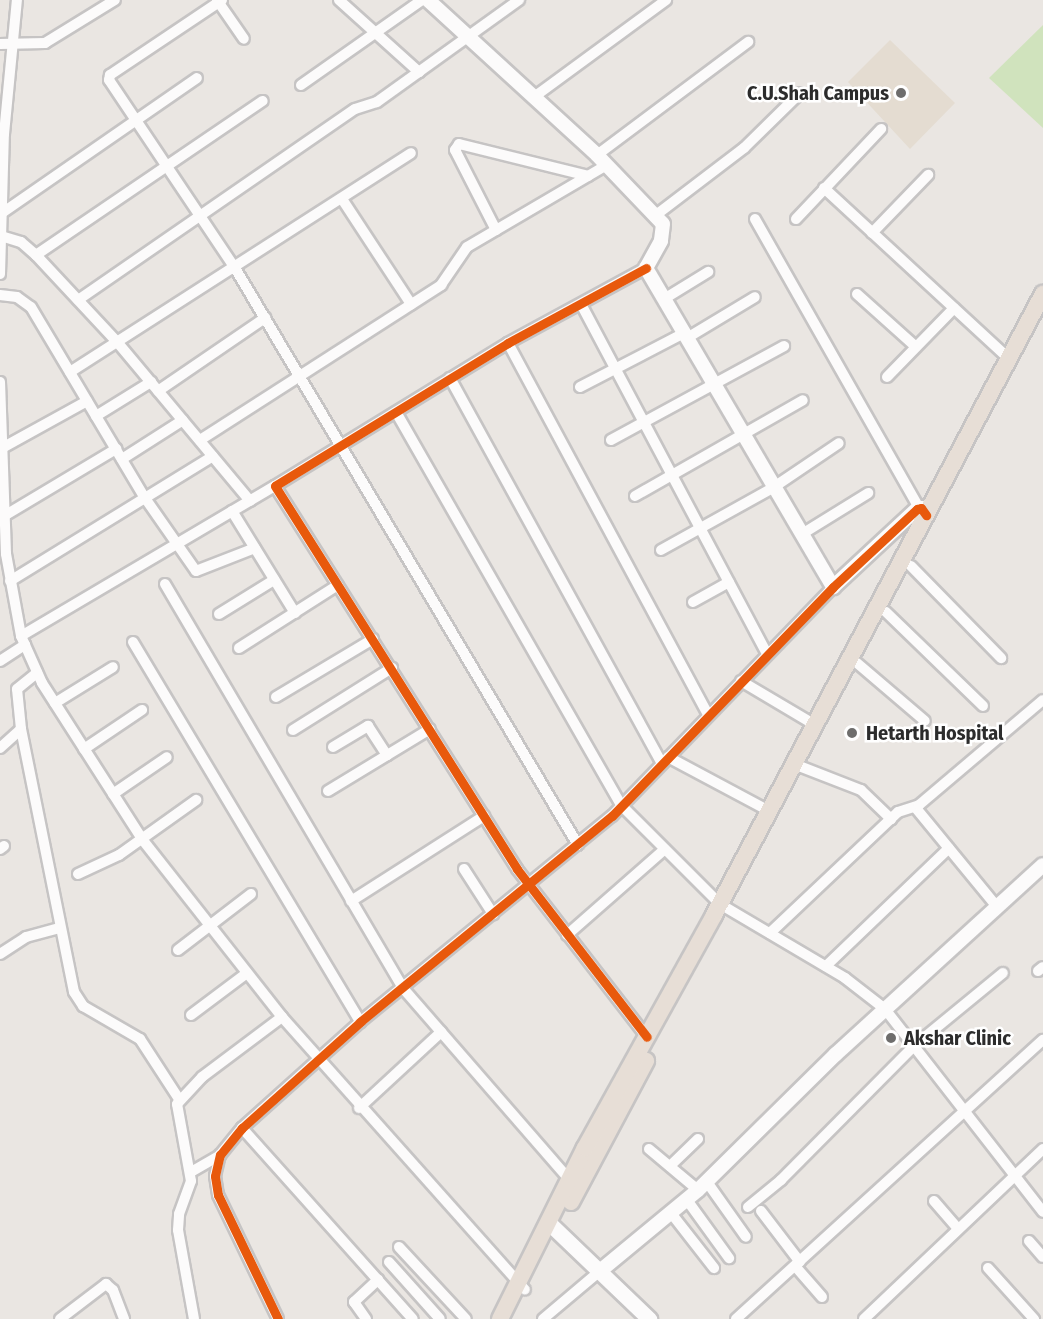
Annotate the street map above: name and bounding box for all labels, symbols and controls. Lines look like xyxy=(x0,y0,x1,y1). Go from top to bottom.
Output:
place label: C.U.Shah Campus xyxy=(747,81,889,105)
marker: C.U.Shah Campus xyxy=(894,86,908,100)
place label: Hetarth Hospital xyxy=(866,721,1004,745)
marker: Hetarth Hospital xyxy=(843,724,861,742)
place label: Akshar Clinic xyxy=(904,1026,1011,1050)
marker: Akshar Clinic xyxy=(882,1029,900,1047)

